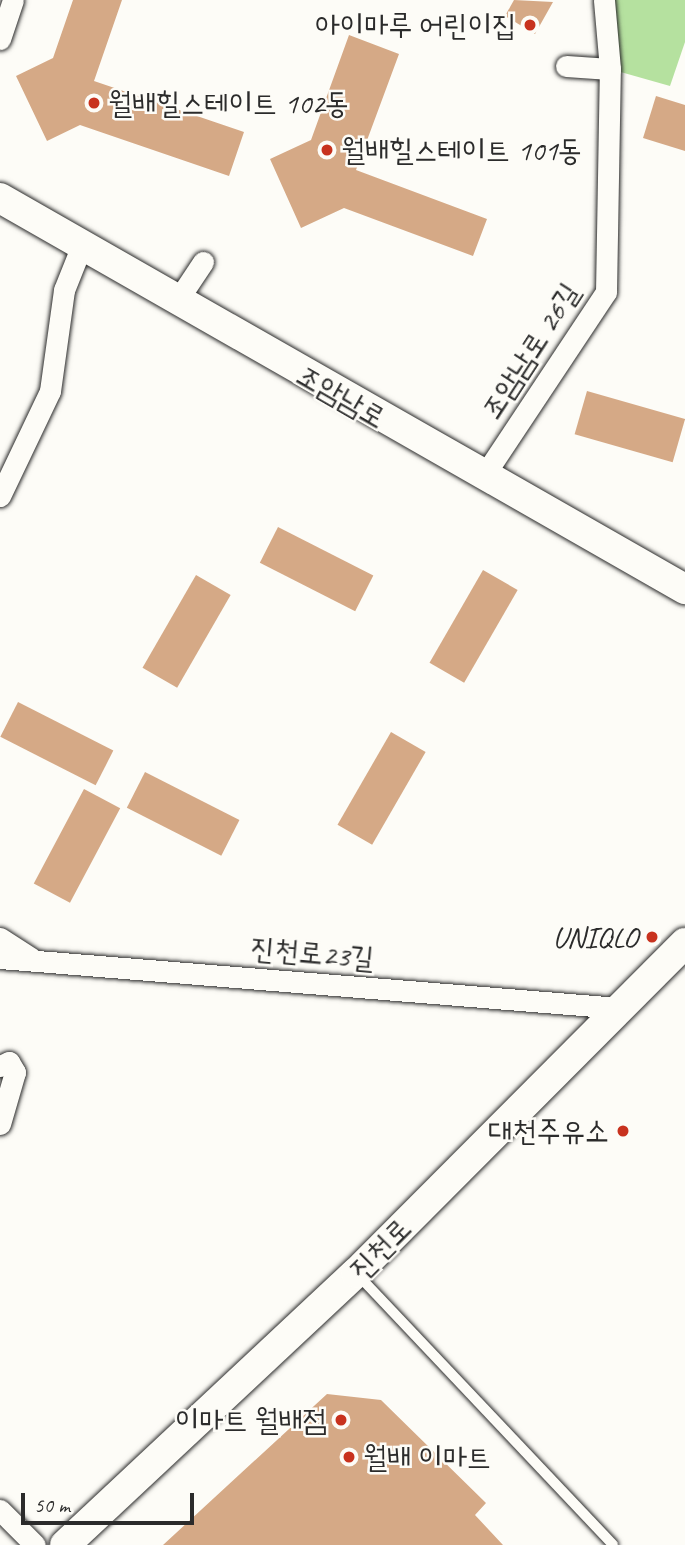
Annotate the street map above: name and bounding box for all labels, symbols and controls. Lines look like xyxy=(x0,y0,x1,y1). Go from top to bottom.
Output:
place label: 아이마루 어린이집 xyxy=(316,7,516,43)
marker: 아이마루 어린이집 xyxy=(522,17,538,33)
place label: 월배힐스테이트 102동 xyxy=(108,85,349,121)
marker: 월배힐스테이트 102동 xyxy=(86,95,102,111)
place label: 월배힐스테이트 101동 xyxy=(341,132,582,168)
marker: 월배힐스테이트 101동 xyxy=(319,142,335,158)
street label: 조암남로 26길 xyxy=(473,276,587,426)
street label: 조암남로 xyxy=(290,356,392,436)
place label: UNIQLO xyxy=(552,919,638,955)
marker: UNIQLO xyxy=(644,929,660,945)
street label: 진천로23길 xyxy=(249,930,375,976)
place label: 대천주유소 xyxy=(488,1113,609,1149)
marker: 대천주유소 xyxy=(615,1123,631,1139)
street label: 진천로 xyxy=(342,1211,418,1287)
place label: 이마트 월배점 xyxy=(175,1402,327,1438)
marker: 이마트 월배점 xyxy=(333,1412,349,1428)
place label: 월배 이마트 xyxy=(363,1439,491,1475)
marker: 월배 이마트 xyxy=(341,1449,357,1465)
scale bar xyxy=(24,1478,198,1522)
text: 50 m xyxy=(34,1492,70,1518)

